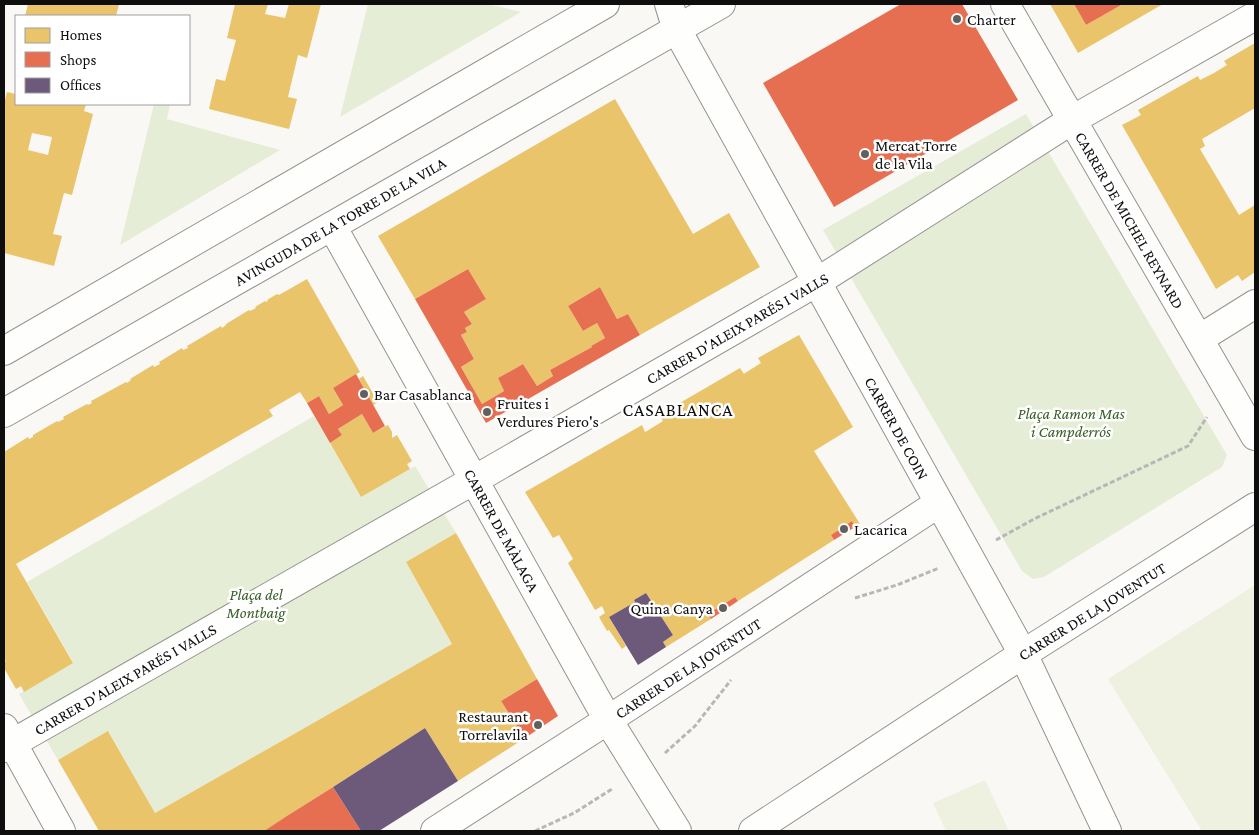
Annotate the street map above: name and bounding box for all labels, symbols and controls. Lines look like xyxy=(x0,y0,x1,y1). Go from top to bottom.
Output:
place label: Charter xyxy=(967,11,1016,28)
marker: Charter xyxy=(951,13,963,25)
legend xyxy=(15,15,190,105)
text: Homes xyxy=(60,27,102,43)
text: Shops xyxy=(60,52,96,69)
text: Offices xyxy=(60,77,101,93)
street label: CARRER DE MICHEL REYNARD xyxy=(1072,129,1187,312)
place label: Mercat Torre de la Vila xyxy=(875,137,957,172)
marker: Mercat Torre de la Vila xyxy=(859,148,871,160)
street label: AVINGUDA DE LA TORRE DE LA VILA xyxy=(232,153,450,289)
street label: CARRER D'ALEIX PARÉS I VALLS xyxy=(643,269,831,388)
street label: CARRER DE COIN xyxy=(861,374,932,482)
place label: Bar Casablanca xyxy=(374,386,472,403)
marker: Bar Casablanca xyxy=(358,388,370,400)
place label: Fruites i Verdures Piero's xyxy=(497,395,599,430)
district label: CASABLANCA xyxy=(623,400,733,420)
park label: Plaça Ramon Mas i Campderrós xyxy=(1017,405,1125,441)
marker: Fruites i Verdures Piero's xyxy=(481,406,493,418)
street label: CARRER DE MÀLAGA xyxy=(461,466,543,595)
place label: Lacarica xyxy=(854,521,908,538)
marker: Lacarica xyxy=(838,523,850,535)
street label: CARRER DE LA JOVENTUT xyxy=(1015,559,1170,665)
park label: Plaça del Montbaig xyxy=(226,586,286,622)
place label: Quina Canya xyxy=(631,600,714,618)
marker: Quina Canya xyxy=(717,602,729,614)
street label: CARRER DE LA JOVENTUT xyxy=(612,615,765,723)
street label: CARRER D'ALEIX PARÉS I VALLS xyxy=(31,620,219,739)
place label: Restaurant Torrelavila xyxy=(458,708,529,743)
marker: Restaurant Torrelavila xyxy=(532,719,544,731)

